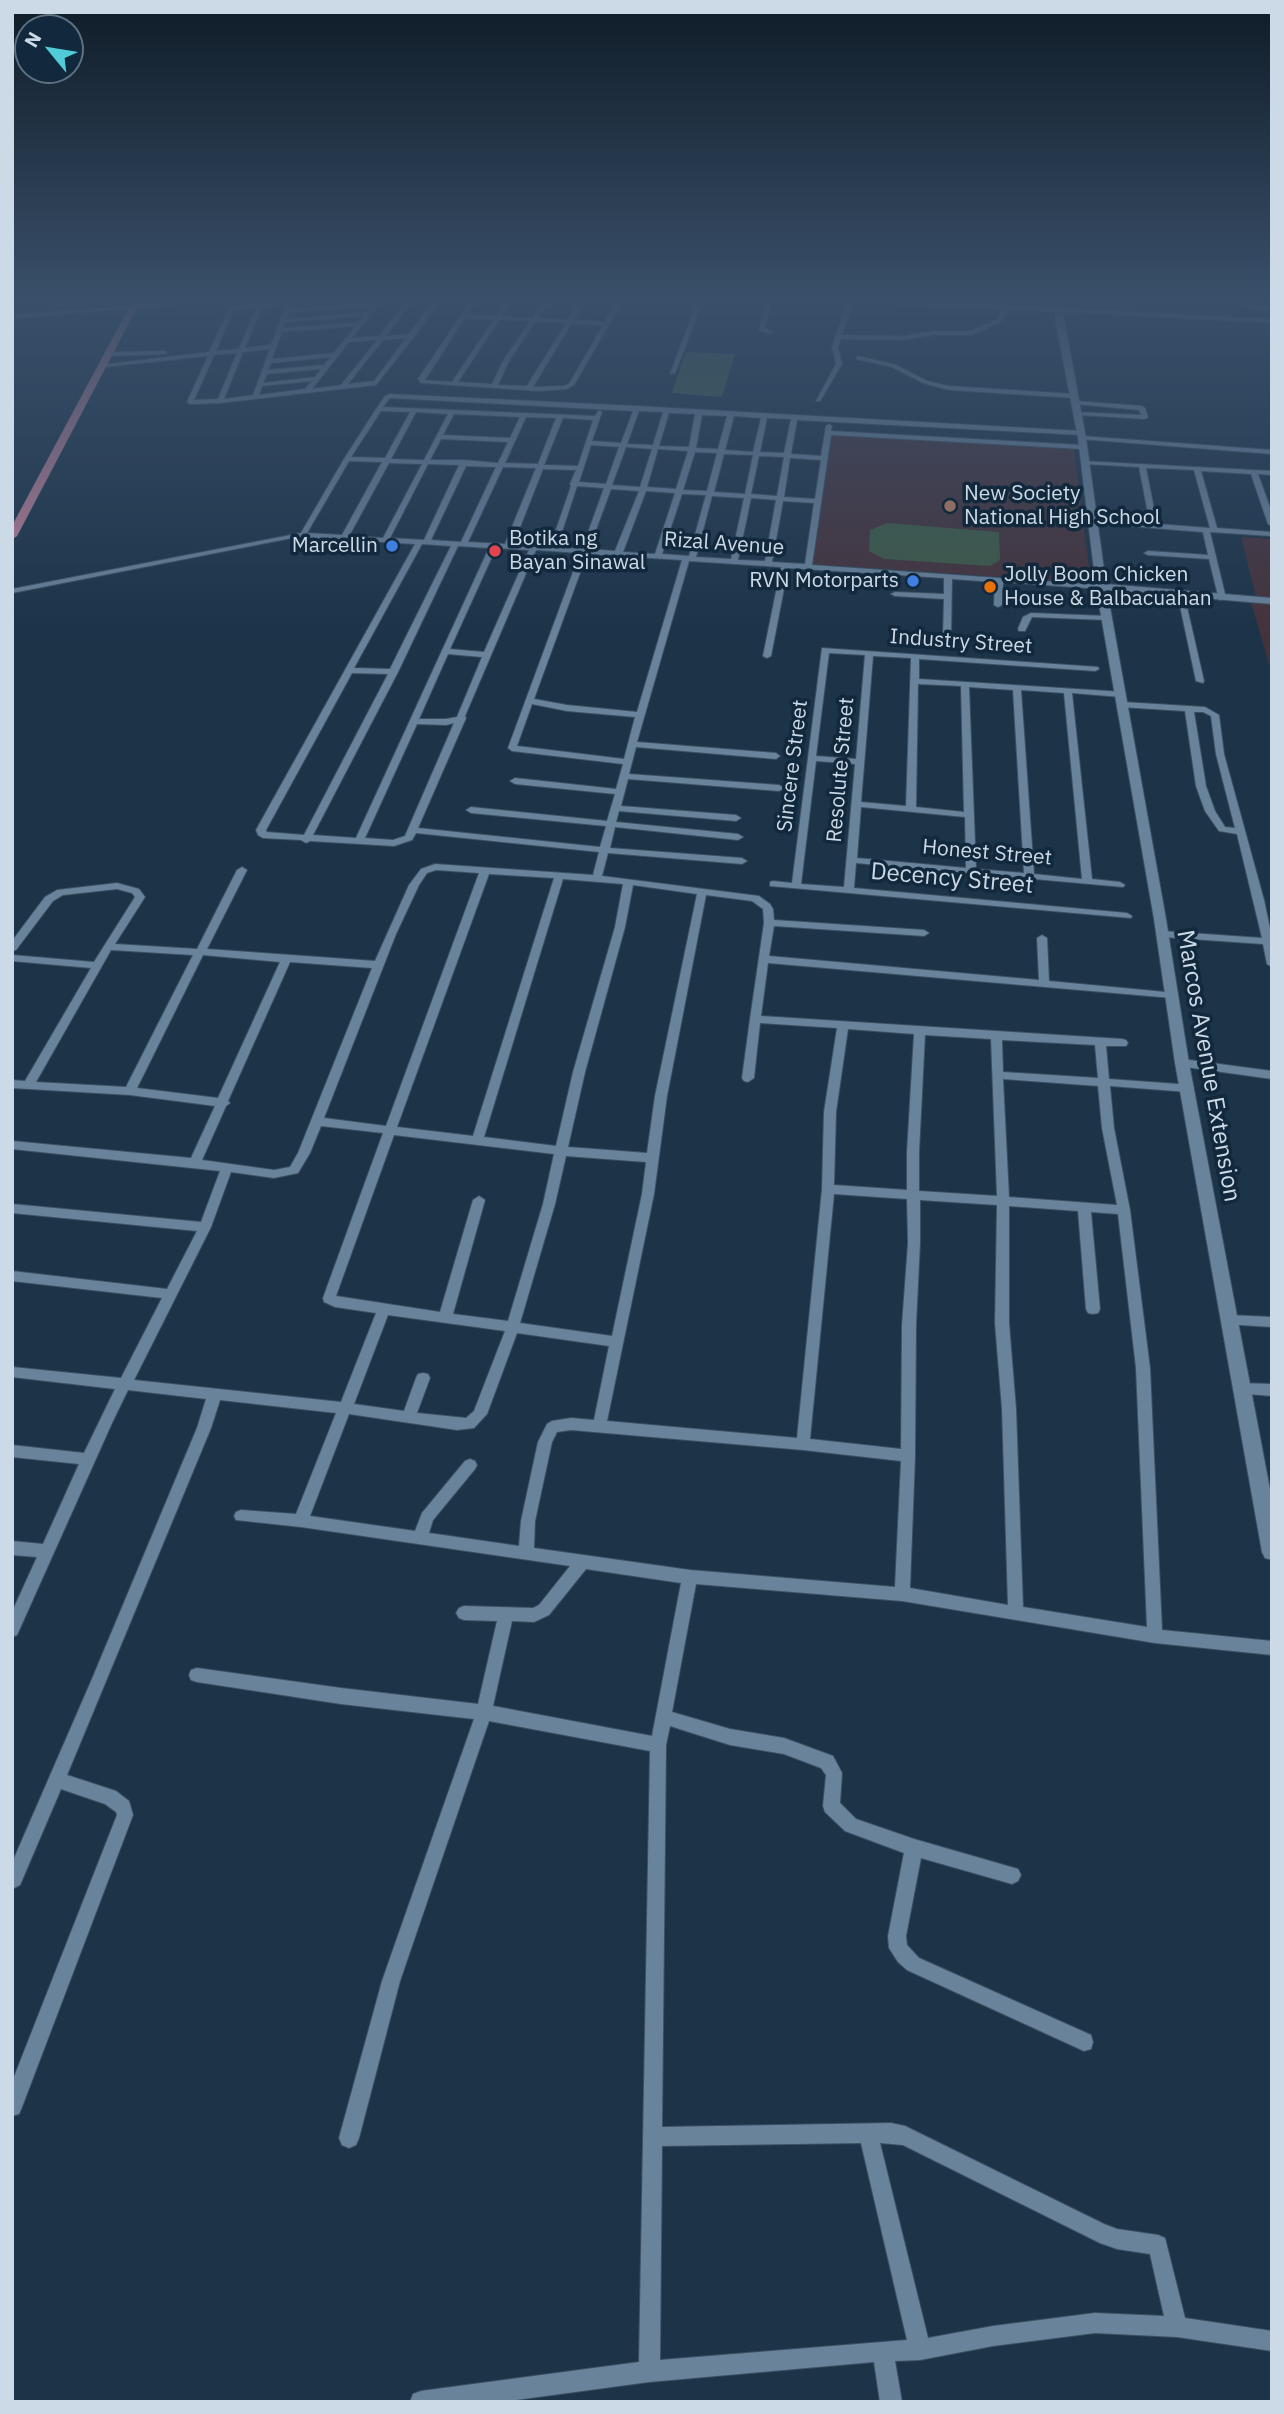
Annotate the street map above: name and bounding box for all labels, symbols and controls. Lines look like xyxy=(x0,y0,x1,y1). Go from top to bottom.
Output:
north arrow xyxy=(14,14,84,84)
text: N xyxy=(19,28,46,51)
place label: New Society National High School xyxy=(964,481,1160,531)
marker: New Society National High School xyxy=(942,498,958,514)
place label: Botika ng Bayan Sinawal xyxy=(509,526,645,576)
street label: Rizal Avenue xyxy=(663,527,785,561)
place label: Marcellin xyxy=(292,533,378,559)
marker: Marcellin xyxy=(384,538,400,554)
marker: Botika ng Bayan Sinawal xyxy=(487,543,503,559)
place label: Jolly Boom Chicken House & Balbacuahan xyxy=(1004,562,1212,612)
place label: RVN Motorparts xyxy=(749,568,899,594)
marker: RVN Motorparts xyxy=(905,573,921,589)
marker: Jolly Boom Chicken House & Balbacuahan xyxy=(982,579,998,595)
street label: Industry Street xyxy=(889,624,1033,660)
street label: Resolute Street xyxy=(822,696,860,844)
street label: Sincere Street xyxy=(772,698,814,834)
street label: Honest Street xyxy=(921,835,1053,871)
street label: Decency Street xyxy=(869,858,1035,900)
street label: Marcos Avenue Extension xyxy=(1170,928,1246,1204)

